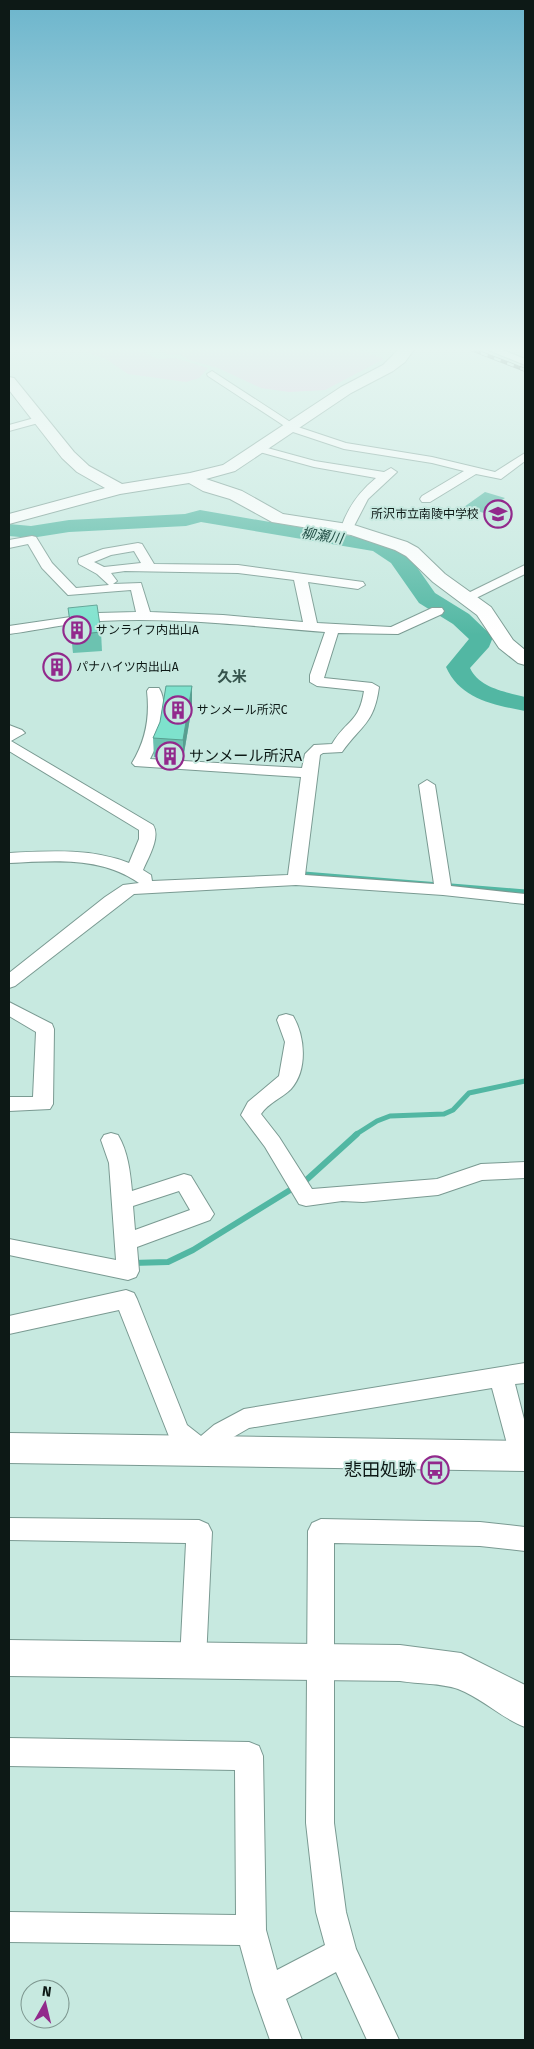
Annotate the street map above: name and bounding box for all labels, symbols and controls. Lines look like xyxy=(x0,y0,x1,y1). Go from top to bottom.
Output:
school or university icon: 所沢市立南陵中学校 xyxy=(483,499,513,529)
place label: 所沢市立南陵中学校 xyxy=(371,507,479,521)
water label: 柳瀬川 xyxy=(300,524,346,548)
building icon: サンライフ内出山A xyxy=(62,615,92,645)
place label: サンライフ内出山A xyxy=(96,623,199,637)
building icon: パナハイツ内出山A xyxy=(42,652,72,682)
place label: パナハイツ内出山A xyxy=(76,660,179,674)
district label: 久米 xyxy=(217,668,247,686)
building icon: サンメール所沢C xyxy=(163,695,193,725)
place label: サンメール所沢C xyxy=(197,703,288,717)
building icon: サンメール所沢A xyxy=(155,741,185,771)
place label: サンメール所沢A xyxy=(189,747,303,765)
bus stop icon: 悲田処跡 xyxy=(420,1455,450,1485)
place label: 悲田処跡 xyxy=(344,1459,416,1481)
north arrow xyxy=(20,1979,70,2029)
text: N xyxy=(41,1983,53,2001)

